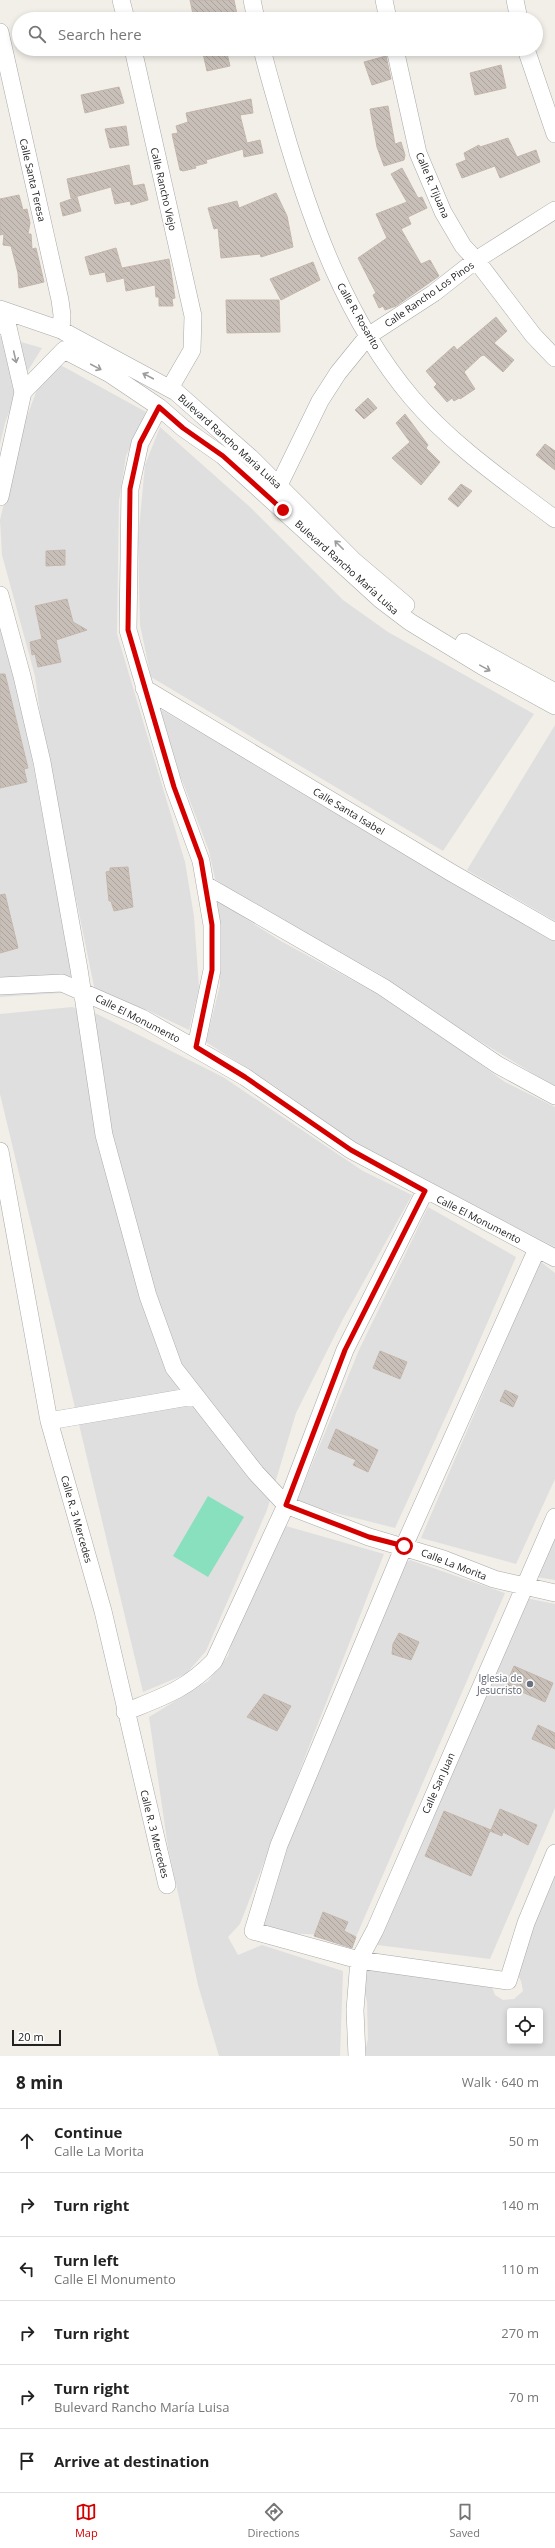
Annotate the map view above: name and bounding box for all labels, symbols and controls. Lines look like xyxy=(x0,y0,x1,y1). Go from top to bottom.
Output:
search box xyxy=(12,12,543,56)
icon: search xyxy=(26,23,48,45)
text: Search here xyxy=(58,24,142,44)
street label: Calle Santa Teresa xyxy=(17,137,49,223)
street label: Calle Rancho Viejo xyxy=(148,146,180,232)
street label: Calle R. Tijuana xyxy=(413,150,453,220)
street label: Calle Rancho Los Pinos xyxy=(381,258,477,330)
street label: Calle R. Rosarito xyxy=(334,280,384,352)
one-way arrow xyxy=(12,350,19,363)
one-way arrow xyxy=(89,363,101,371)
one-way arrow xyxy=(142,372,154,379)
street label: Bulevard Rancho Maria Luisa xyxy=(175,391,285,491)
route end xyxy=(274,501,292,519)
street label: Bulevard Rancho María Luisa xyxy=(292,517,402,617)
one-way arrow xyxy=(334,540,344,550)
one-way arrow xyxy=(479,664,491,672)
street label: Calle Santa Isabel xyxy=(311,784,387,838)
street label: Calle El Monumento xyxy=(93,990,183,1046)
street label: Calle El Monumento xyxy=(434,1191,524,1247)
street label: Calle R. 3 Mercedes xyxy=(58,1474,96,1565)
route start xyxy=(395,1537,413,1555)
street label: Calle La Morita xyxy=(419,1545,489,1583)
place label: Iglesia de Jesucristo xyxy=(476,1671,522,1697)
marker: Iglesia de Jesucristo xyxy=(525,1679,535,1689)
street label: Calle San Juan xyxy=(418,1750,458,1816)
street label: Calle R. 3 Mercedes xyxy=(137,1788,173,1880)
map controls xyxy=(507,2008,543,2044)
button: locate xyxy=(507,2008,543,2044)
scale bar xyxy=(12,2028,61,2047)
text: 20 m xyxy=(18,2029,44,2044)
text: 8 min xyxy=(16,2071,63,2094)
text: Walk · 640 m xyxy=(462,2073,539,2091)
text: Continue xyxy=(54,2122,122,2142)
icon: ahead xyxy=(16,2130,38,2152)
text: 50 m xyxy=(509,2132,539,2150)
text: Calle La Morita xyxy=(54,2142,144,2160)
icon: right xyxy=(16,2194,38,2216)
text: Turn right xyxy=(54,2195,129,2215)
text: 140 m xyxy=(501,2196,539,2214)
text: Turn left xyxy=(54,2250,119,2270)
icon: left xyxy=(16,2258,38,2280)
text: 110 m xyxy=(501,2260,539,2278)
text: Calle El Monumento xyxy=(54,2270,176,2288)
icon: right xyxy=(16,2322,38,2344)
text: Turn right xyxy=(54,2323,129,2343)
text: 270 m xyxy=(501,2324,539,2342)
text: Turn right xyxy=(54,2378,129,2398)
icon: right xyxy=(16,2386,38,2408)
text: 70 m xyxy=(509,2388,539,2406)
text: Bulevard Rancho María Luisa xyxy=(54,2398,230,2416)
icon: arrive xyxy=(16,2450,38,2472)
text: Arrive at destination xyxy=(54,2451,209,2471)
tab: Map xyxy=(75,2501,98,2540)
tab: Directions xyxy=(248,2501,300,2540)
tab: Saved xyxy=(449,2501,480,2540)

